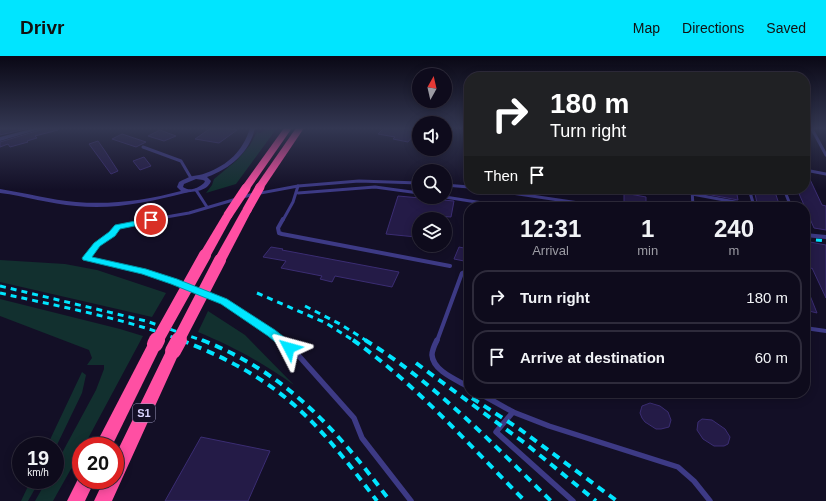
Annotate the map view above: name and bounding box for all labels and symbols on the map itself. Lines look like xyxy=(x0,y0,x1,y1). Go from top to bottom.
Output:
north arrow xyxy=(412,68,452,108)
pin xyxy=(134,203,168,237)
position arrow xyxy=(268,327,310,369)
road number: S1 xyxy=(133,404,155,422)
speed limit sign: 20 xyxy=(72,437,124,489)

